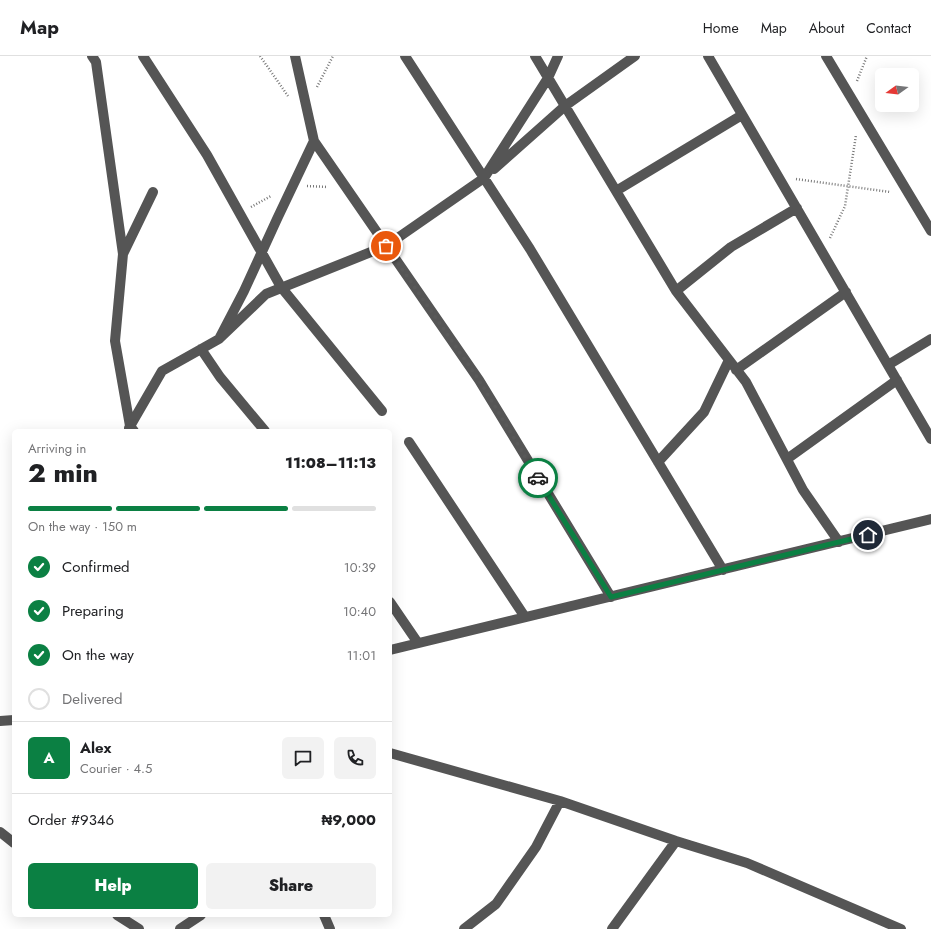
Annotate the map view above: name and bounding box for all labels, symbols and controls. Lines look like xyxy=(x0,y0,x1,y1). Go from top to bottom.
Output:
text: Map xyxy=(20,14,59,41)
text: Home xyxy=(703,18,739,38)
text: Map xyxy=(761,18,787,38)
text: About xyxy=(809,18,844,38)
text: Contact xyxy=(866,18,911,38)
north arrow xyxy=(875,68,919,112)
map controls xyxy=(875,68,919,112)
pin xyxy=(369,229,403,263)
icon: bag xyxy=(375,235,397,257)
text: Arriving in xyxy=(28,439,86,458)
text: 11:08–11:13 xyxy=(285,452,376,474)
text: 2 min xyxy=(28,454,98,492)
courier xyxy=(518,458,558,498)
icon: car xyxy=(527,467,549,489)
text: On the way · 150 m xyxy=(28,517,137,536)
pin xyxy=(851,518,885,552)
icon: home xyxy=(857,524,879,546)
icon: check xyxy=(28,556,50,578)
text: Confirmed xyxy=(62,556,130,578)
text: 10:39 xyxy=(344,558,376,577)
icon: check xyxy=(28,600,50,622)
text: Preparing xyxy=(62,600,124,622)
text: 10:40 xyxy=(343,602,376,621)
icon: check xyxy=(28,644,50,666)
text: On the way xyxy=(62,644,134,666)
text: 11:01 xyxy=(347,646,376,665)
text: Delivered xyxy=(62,688,123,710)
text: Alex xyxy=(80,737,111,759)
button: chat xyxy=(282,737,324,779)
button: phone xyxy=(334,737,376,779)
text: A xyxy=(43,747,55,769)
text: Courier · 4.5 xyxy=(80,759,152,778)
text: Order #9346 xyxy=(28,809,114,831)
text: ₦9,000 xyxy=(322,809,376,831)
button: Help xyxy=(28,863,198,909)
button: Share xyxy=(206,863,376,909)

